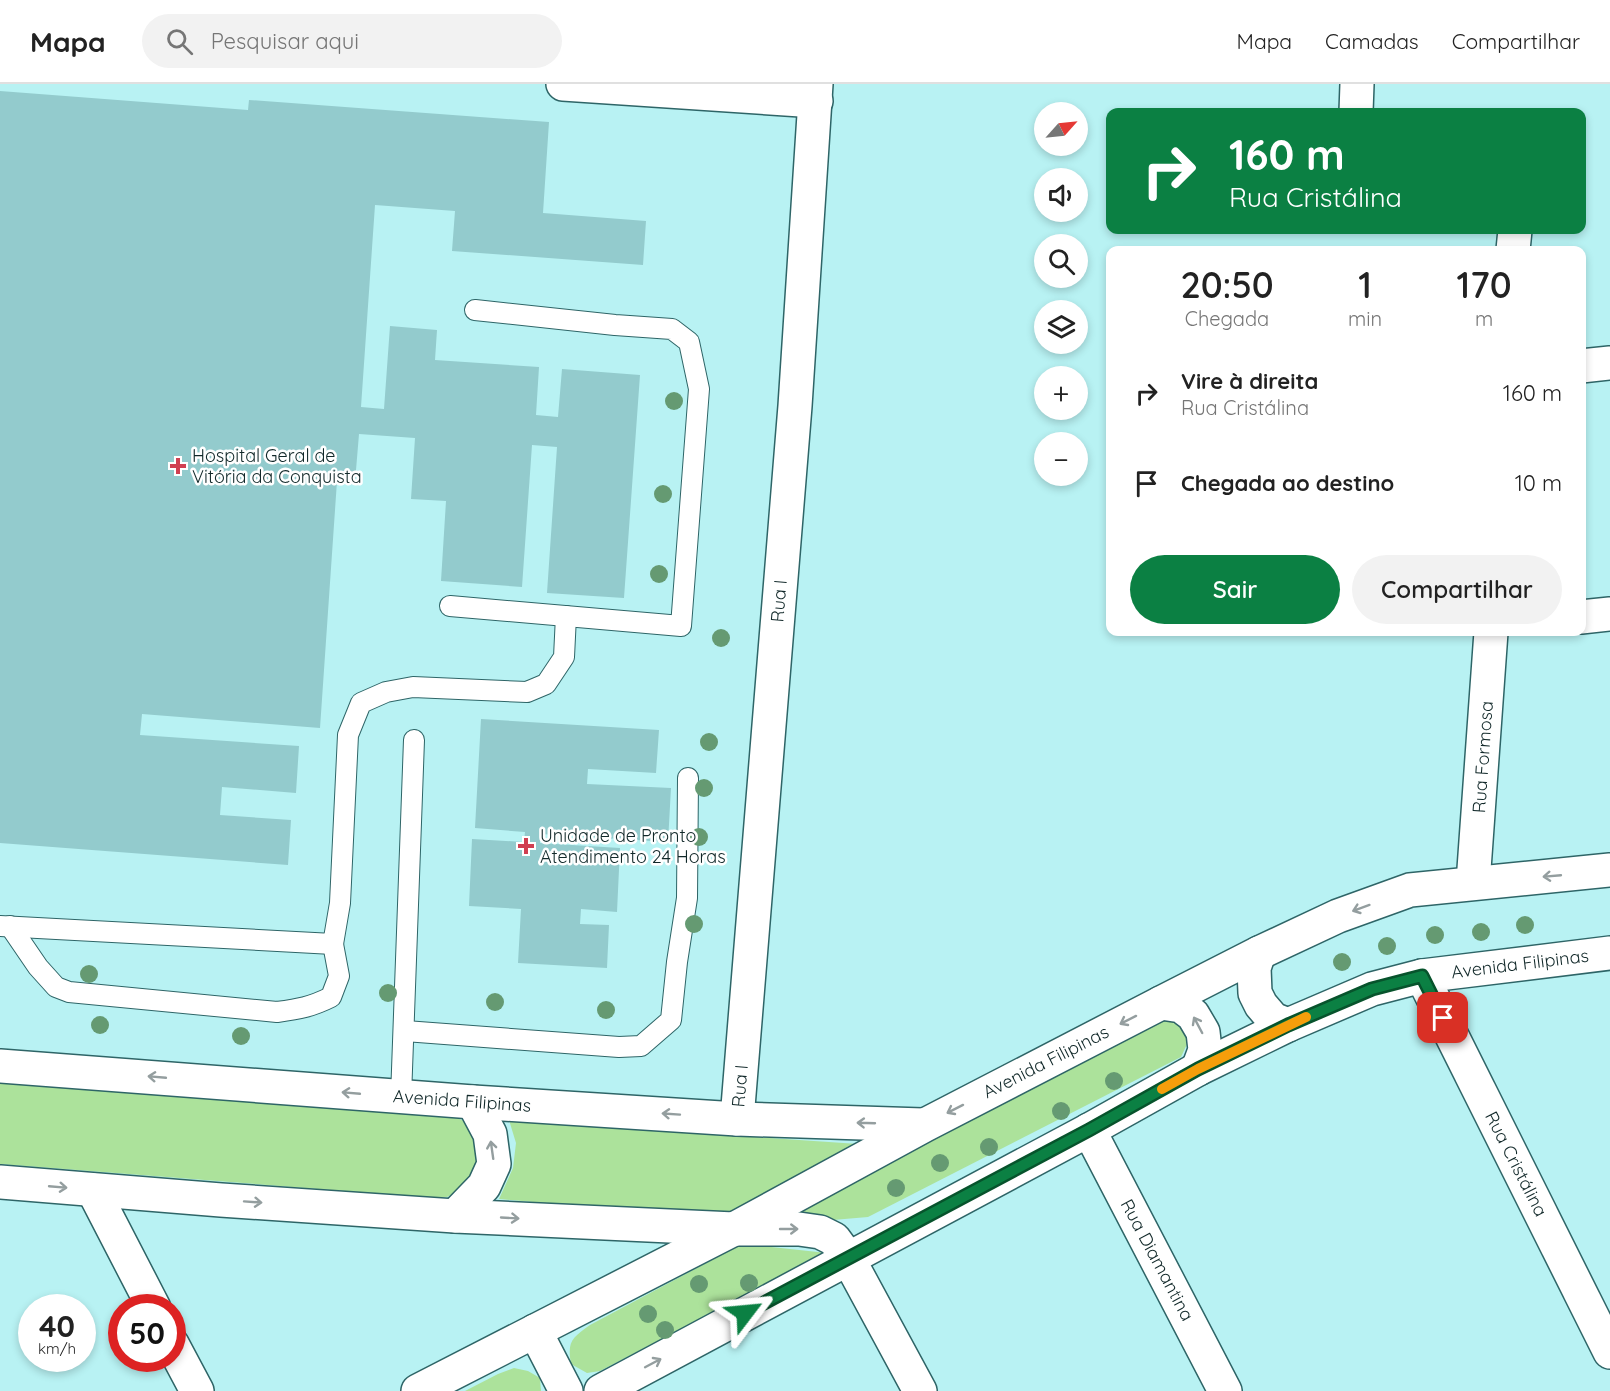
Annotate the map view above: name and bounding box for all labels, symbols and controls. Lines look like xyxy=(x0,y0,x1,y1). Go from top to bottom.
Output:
search box xyxy=(142,14,562,68)
text: Mapa xyxy=(30,24,106,59)
icon: search xyxy=(163,25,196,58)
text: Pesquisar aqui xyxy=(211,27,359,55)
text: Mapa xyxy=(1237,28,1292,54)
text: Camadas xyxy=(1325,28,1419,54)
text: Compartilhar xyxy=(1452,28,1580,54)
north arrow xyxy=(1034,102,1088,156)
map controls xyxy=(1034,102,1088,486)
text: 160 m xyxy=(1229,128,1345,181)
icon: right xyxy=(1130,132,1208,210)
button: sound xyxy=(1034,168,1088,222)
text: Rua Cristálina xyxy=(1229,180,1402,214)
button: search xyxy=(1034,234,1088,288)
text: 20:50 xyxy=(1180,262,1274,307)
text: 1 xyxy=(1358,262,1372,307)
text: 170 xyxy=(1457,262,1512,307)
button: layers xyxy=(1034,300,1088,354)
text: Chegada xyxy=(1185,306,1269,331)
text: min xyxy=(1348,306,1382,331)
text: m xyxy=(1475,306,1493,331)
button: + xyxy=(1034,366,1088,420)
text: Vire à direita xyxy=(1181,367,1318,395)
icon: right xyxy=(1130,377,1163,410)
text: 160 m xyxy=(1503,379,1562,407)
text: Rua Cristálina xyxy=(1181,395,1309,420)
button: − xyxy=(1034,432,1088,486)
place label: Hospital Geral de Vitória da Conquista xyxy=(192,444,362,488)
marker: Hospital Geral de Vitória da Conquista xyxy=(169,457,187,475)
icon: arrive xyxy=(1130,467,1163,500)
text: Chegada ao destino xyxy=(1181,469,1394,497)
text: 10 m xyxy=(1515,469,1562,497)
button: Sair xyxy=(1130,555,1340,624)
button: Compartilhar xyxy=(1352,555,1562,624)
street label: Rua I xyxy=(765,579,792,623)
street label: Rua Formosa xyxy=(1467,700,1498,814)
place label: Unidade de Pronto Atendimento 24 Horas xyxy=(540,824,726,868)
marker: Unidade de Pronto Atendimento 24 Horas xyxy=(517,837,535,855)
one-way arrow xyxy=(1542,871,1562,882)
one-way arrow xyxy=(1352,904,1371,915)
street label: Avenida Filipinas xyxy=(1450,944,1590,983)
pin xyxy=(1417,992,1468,1043)
icon: arrive xyxy=(1426,1001,1459,1034)
one-way arrow xyxy=(1119,1014,1137,1026)
one-way arrow xyxy=(1192,1017,1204,1034)
street label: Avenida Filipinas xyxy=(979,1020,1113,1103)
street label: Rua I xyxy=(726,1064,753,1108)
one-way arrow xyxy=(147,1072,167,1083)
street label: Avenida Filipinas xyxy=(392,1084,532,1117)
one-way arrow xyxy=(342,1087,362,1098)
one-way arrow xyxy=(947,1103,964,1115)
street label: Rua Cristálina xyxy=(1480,1107,1553,1220)
one-way arrow xyxy=(662,1109,682,1120)
one-way arrow xyxy=(857,1117,877,1128)
one-way arrow xyxy=(486,1140,497,1160)
one-way arrow xyxy=(48,1182,68,1193)
street label: Rua Diamantina xyxy=(1116,1195,1199,1325)
one-way arrow xyxy=(242,1197,262,1208)
one-way arrow xyxy=(500,1213,520,1224)
one-way arrow xyxy=(778,1223,798,1235)
position arrow xyxy=(713,1281,777,1345)
speed limit sign: 50 xyxy=(108,1294,186,1372)
text: 40 xyxy=(39,1307,75,1345)
text: km/h xyxy=(38,1339,76,1358)
one-way arrow xyxy=(643,1357,661,1368)

